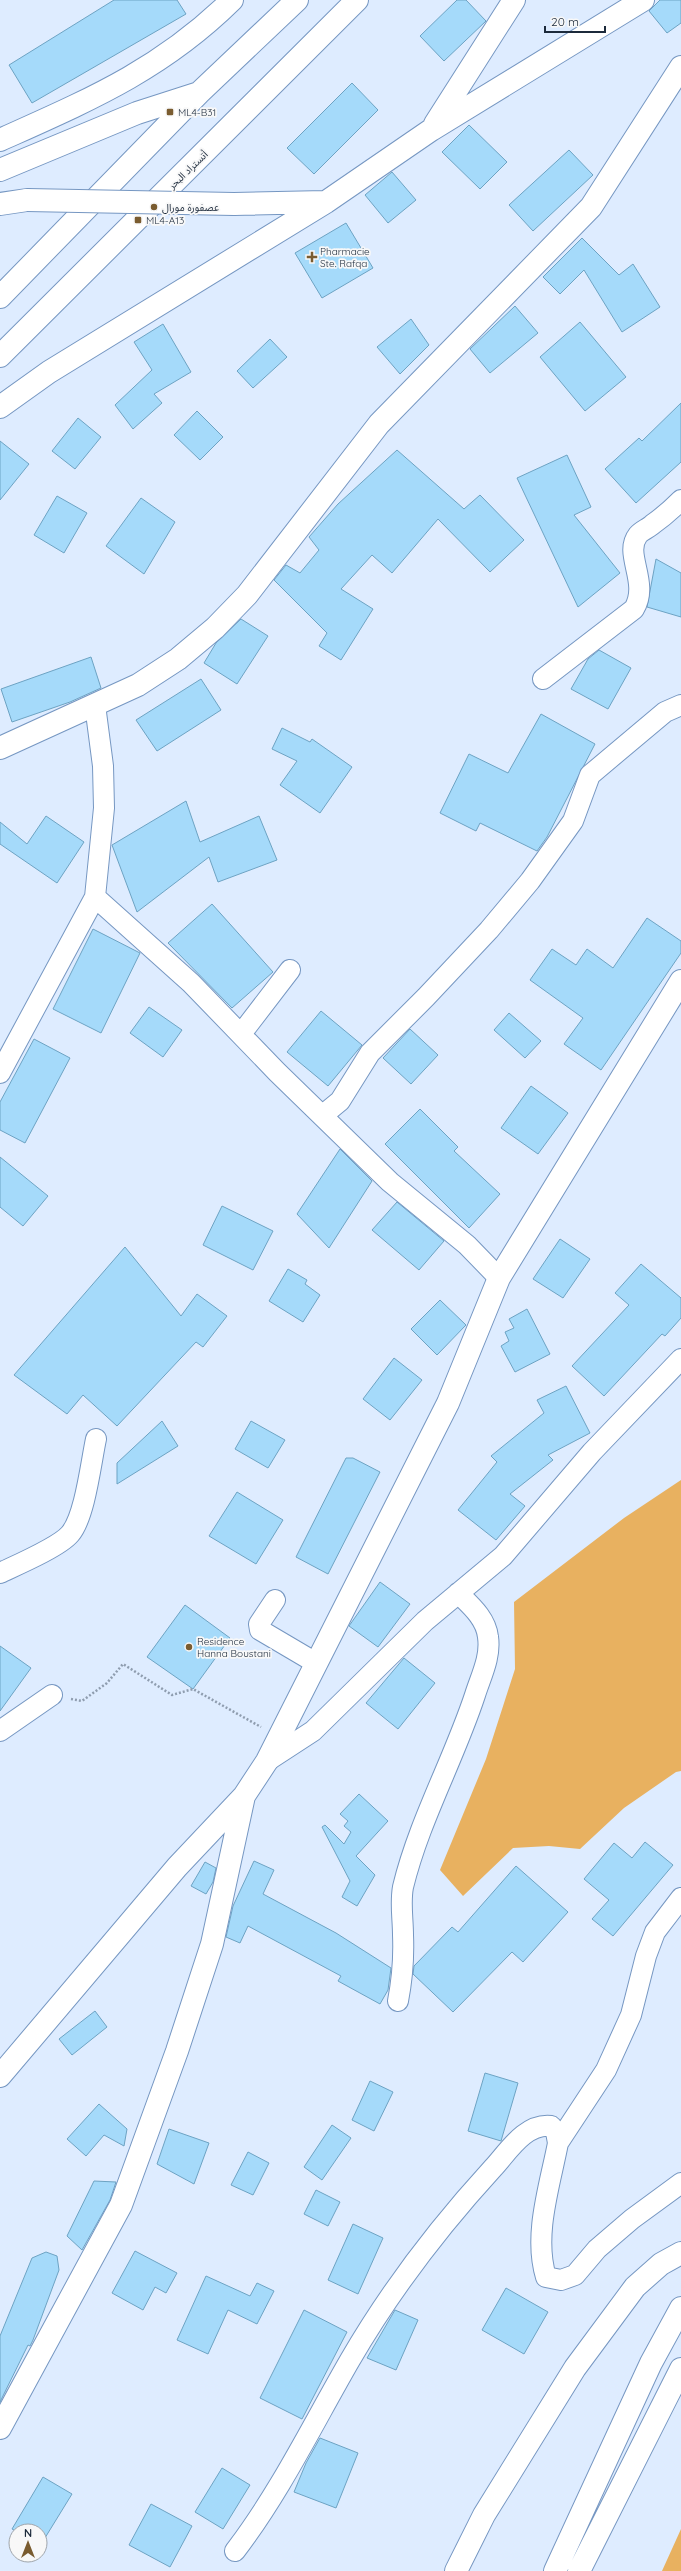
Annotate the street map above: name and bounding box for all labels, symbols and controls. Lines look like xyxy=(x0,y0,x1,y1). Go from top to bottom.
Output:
scale bar xyxy=(545,8,605,34)
text: 20 m xyxy=(551,14,579,29)
place label: ML4-B31 xyxy=(178,106,216,119)
marker: ML4-B31 xyxy=(165,107,175,117)
street label: أتستراد البحر xyxy=(165,148,211,193)
place label: عصفورة مورال xyxy=(162,201,219,214)
marker: عصفورة مورال xyxy=(149,202,159,212)
place label: ML4-A13 xyxy=(146,214,184,227)
marker: ML4-A13 xyxy=(133,215,143,225)
place label: Pharmacie Ste. Rafqa xyxy=(320,245,370,270)
marker: Pharmacie Ste. Rafqa xyxy=(307,252,317,262)
place label: Residence Hanna Boustani xyxy=(197,1635,271,1660)
marker: Residence Hanna Boustani xyxy=(184,1642,194,1652)
north arrow xyxy=(8,2523,48,2563)
text: N xyxy=(24,2526,32,2540)

